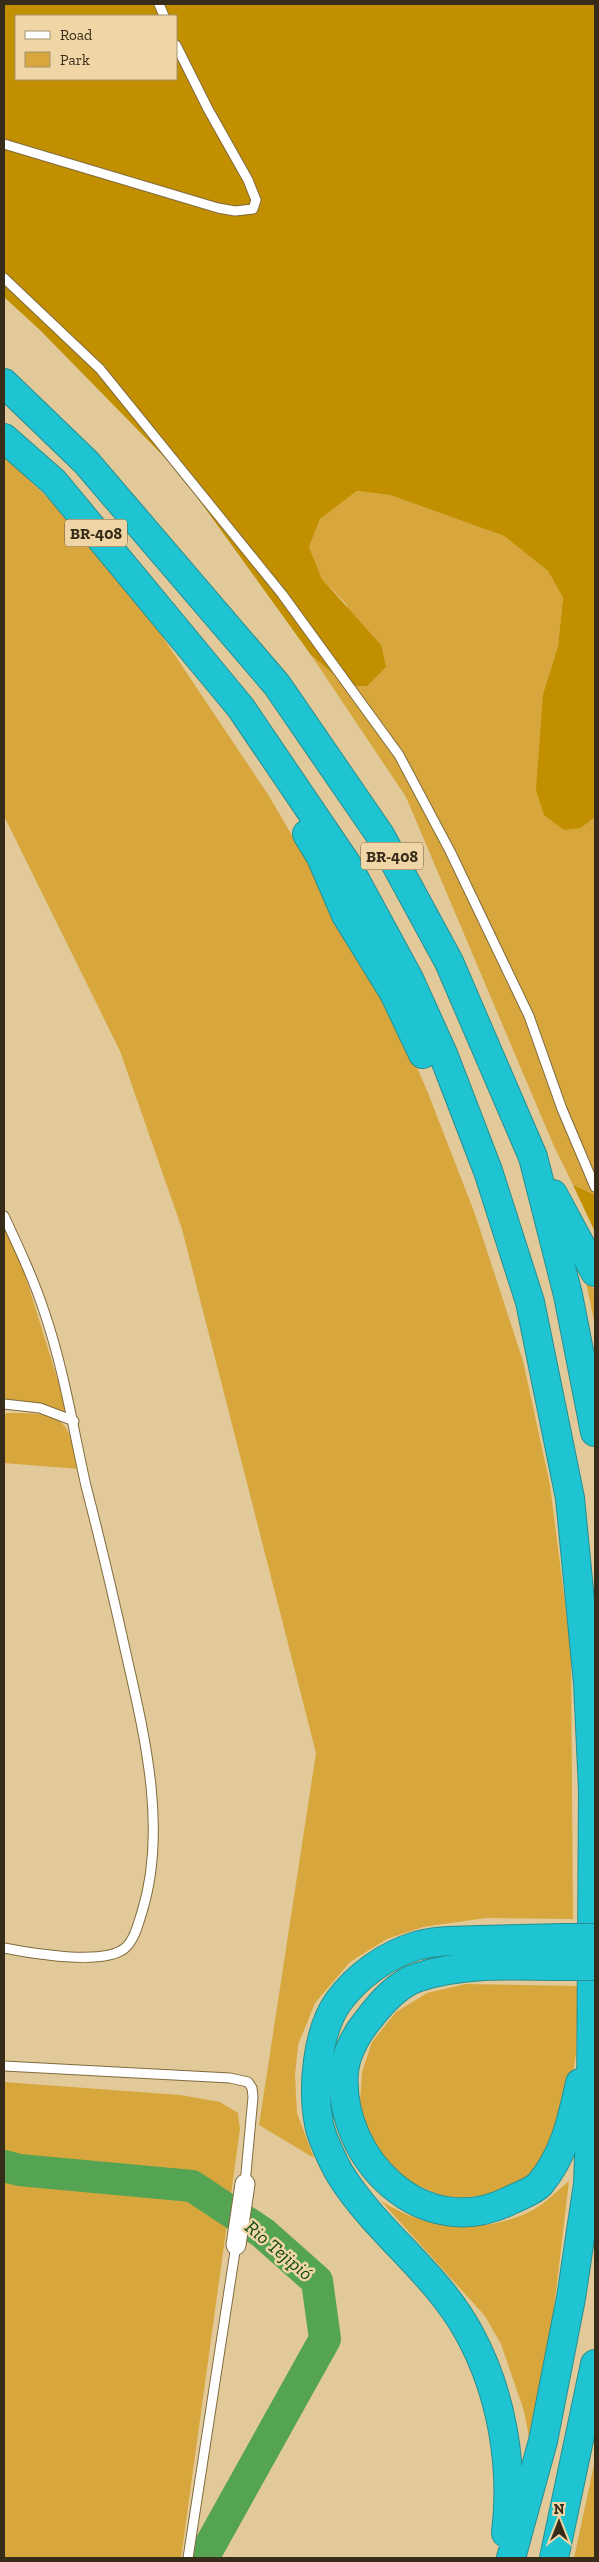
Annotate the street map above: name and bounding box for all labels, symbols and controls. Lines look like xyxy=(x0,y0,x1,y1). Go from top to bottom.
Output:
legend xyxy=(15,15,178,80)
text: Road xyxy=(60,26,93,44)
text: Park xyxy=(60,51,90,69)
road number: BR-408 xyxy=(65,520,127,546)
road number: BR-408 xyxy=(361,842,423,869)
water label: Rio Tejipió xyxy=(241,2215,317,2285)
north arrow xyxy=(534,2497,584,2547)
text: N xyxy=(554,2501,565,2518)

